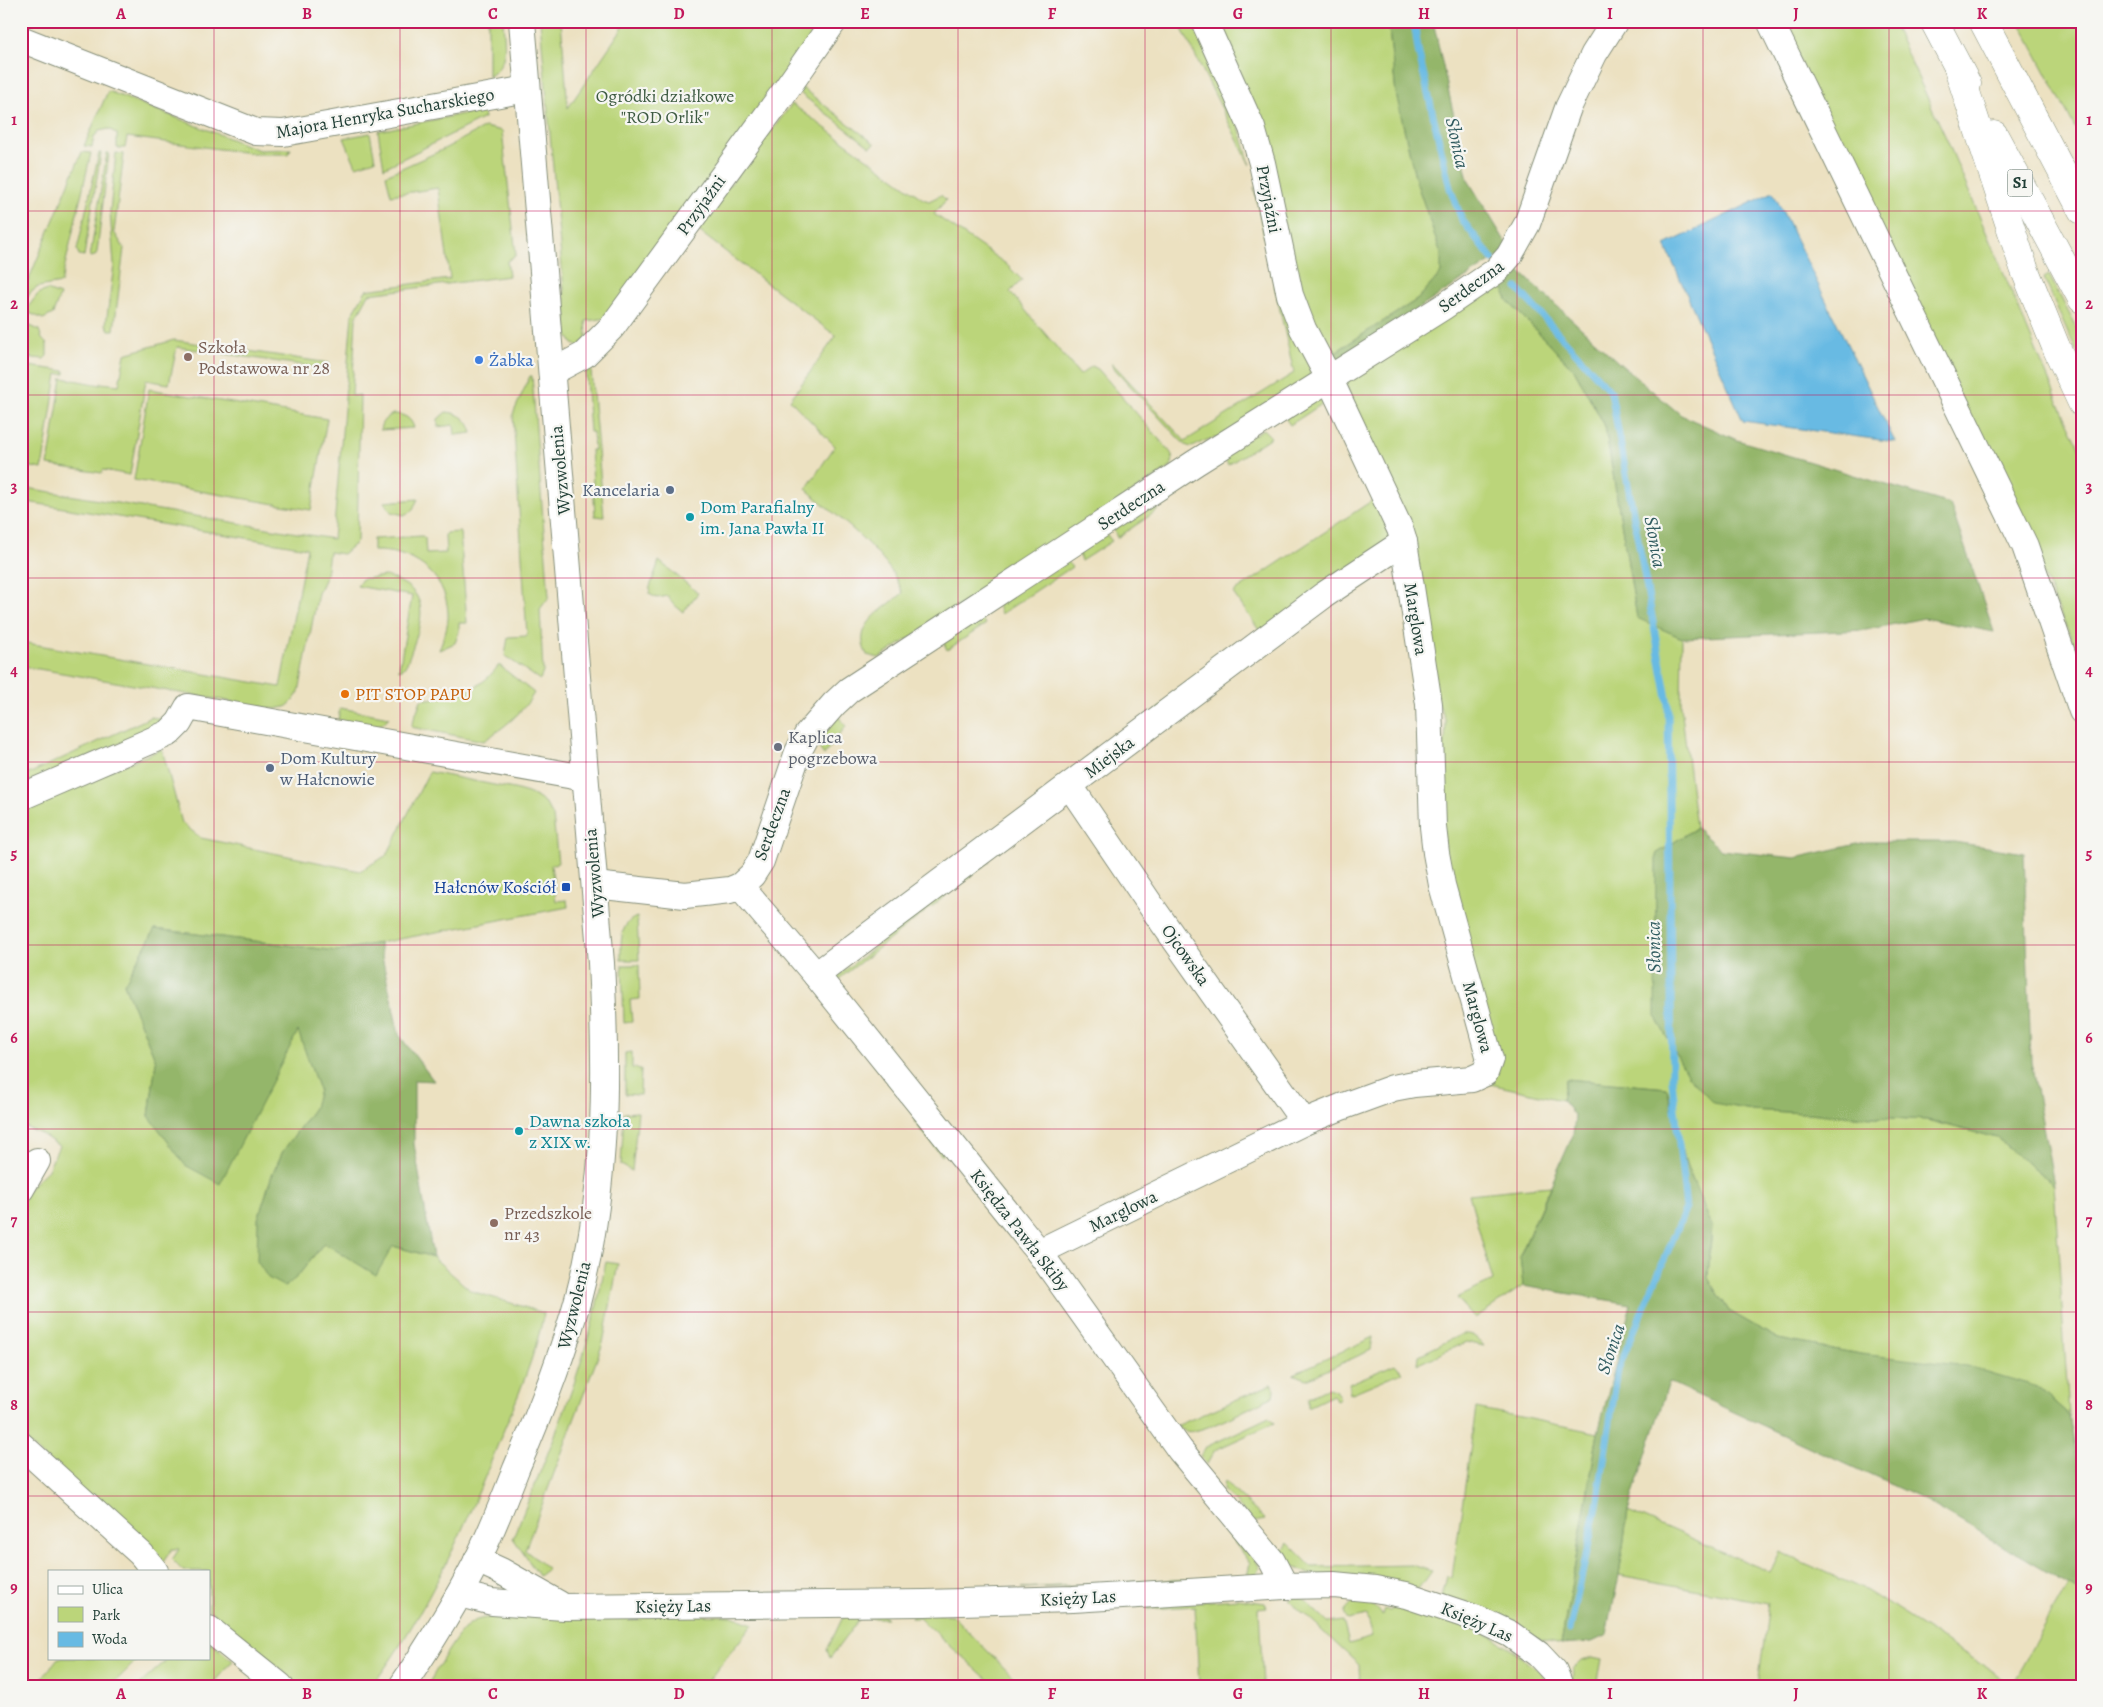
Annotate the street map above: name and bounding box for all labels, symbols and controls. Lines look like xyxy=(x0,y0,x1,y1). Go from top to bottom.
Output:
text: A xyxy=(115,3,127,25)
text: B xyxy=(302,3,312,25)
text: C xyxy=(488,3,498,25)
text: D xyxy=(673,3,685,25)
text: E xyxy=(860,3,870,25)
text: F xyxy=(1048,3,1057,25)
text: G xyxy=(1233,3,1243,25)
text: H xyxy=(1418,3,1430,25)
text: I xyxy=(1607,3,1613,25)
text: J xyxy=(1793,3,1799,25)
text: K xyxy=(1977,3,1988,25)
street label: Majora Henryka Sucharskiego xyxy=(274,82,496,144)
park label: Ogródki działkowe "ROD Orlik" xyxy=(596,84,734,129)
text: 1 xyxy=(11,109,17,131)
text: 1 xyxy=(2086,109,2092,131)
water label: Słonica xyxy=(1439,115,1475,171)
street label: Przyjaźni xyxy=(1251,163,1287,235)
street label: Przyjaźni xyxy=(671,170,731,240)
road number: S1 xyxy=(2008,170,2032,197)
street label: Serdeczna xyxy=(1433,254,1509,318)
text: 2 xyxy=(10,293,18,315)
text: 2 xyxy=(2085,293,2093,315)
place label: Szkoła Podstawowa nr 28 xyxy=(198,335,330,380)
place label: Żabka xyxy=(489,348,534,372)
marker: Szkoła Podstawowa nr 28 xyxy=(182,351,194,363)
marker: Żabka xyxy=(473,354,485,366)
street label: Wyzwolenia xyxy=(544,424,576,517)
street label: Serdeczna xyxy=(1093,474,1170,536)
text: 3 xyxy=(11,476,18,498)
text: 3 xyxy=(2086,476,2093,498)
place label: Kancelaria xyxy=(582,478,661,502)
marker: Kancelaria xyxy=(664,484,676,496)
place label: Dom Parafialny im. Jana Pawła II xyxy=(700,495,824,540)
marker: Dom Parafialny im. Jana Pawła II xyxy=(684,511,696,523)
water label: Słonica xyxy=(1638,514,1672,570)
street label: Marglowa xyxy=(1398,581,1434,658)
text: 4 xyxy=(10,660,18,682)
text: 4 xyxy=(2085,660,2093,682)
place label: PIT STOP PAPU xyxy=(355,682,472,706)
marker: PIT STOP PAPU xyxy=(339,688,351,700)
place label: Kaplica pogrzebowa xyxy=(788,725,878,770)
street label: Miejska xyxy=(1079,730,1139,784)
marker: Kaplica pogrzebowa xyxy=(772,741,784,753)
place label: Dom Kultury w Hałcnowie xyxy=(279,746,377,791)
marker: Dom Kultury w Hałcnowie xyxy=(264,762,276,774)
street label: Serdeczna xyxy=(748,784,796,864)
street label: Wyzwolenia xyxy=(578,827,610,920)
text: 5 xyxy=(11,843,18,865)
text: 5 xyxy=(2086,843,2093,865)
place label: Hałcnów Kościół xyxy=(434,875,556,899)
marker: Hałcnów Kościół xyxy=(560,881,572,893)
street label: Ojcowska xyxy=(1156,919,1216,991)
water label: Słonica xyxy=(1641,921,1667,973)
street label: Marglowa xyxy=(1457,979,1499,1056)
text: 6 xyxy=(10,1027,18,1049)
text: 6 xyxy=(2085,1027,2093,1049)
place label: Dawna szkoła z XIX w. xyxy=(529,1109,631,1154)
marker: Dawna szkoła z XIX w. xyxy=(513,1125,525,1137)
street label: Księdza Pawła Skiby xyxy=(965,1164,1076,1297)
street label: Marglowa xyxy=(1085,1184,1162,1238)
place label: Przedszkole nr 43 xyxy=(504,1201,592,1246)
text: 7 xyxy=(11,1210,18,1232)
text: 7 xyxy=(2086,1210,2093,1232)
marker: Przedszkole nr 43 xyxy=(488,1217,500,1229)
street label: Wyzwolenia xyxy=(551,1258,597,1352)
water label: Słonica xyxy=(1590,1320,1632,1378)
text: 8 xyxy=(10,1394,18,1416)
text: 8 xyxy=(2085,1394,2093,1416)
legend xyxy=(48,1570,210,1660)
text: 9 xyxy=(10,1577,18,1599)
text: 9 xyxy=(2085,1577,2093,1599)
text: Ulica xyxy=(92,1579,123,1599)
street label: Księży Las xyxy=(1039,1584,1117,1612)
street label: Księży Las xyxy=(635,1593,711,1619)
street label: Księży Las xyxy=(1437,1596,1517,1648)
text: Park xyxy=(92,1605,121,1625)
text: Woda xyxy=(91,1629,127,1649)
text: A xyxy=(115,1683,127,1705)
text: B xyxy=(302,1683,312,1705)
text: C xyxy=(488,1683,498,1705)
text: D xyxy=(673,1683,685,1705)
text: E xyxy=(860,1683,870,1705)
text: F xyxy=(1048,1683,1057,1705)
text: G xyxy=(1233,1683,1243,1705)
text: H xyxy=(1418,1683,1430,1705)
text: I xyxy=(1607,1683,1613,1705)
text: J xyxy=(1793,1683,1799,1705)
text: K xyxy=(1977,1683,1988,1705)

